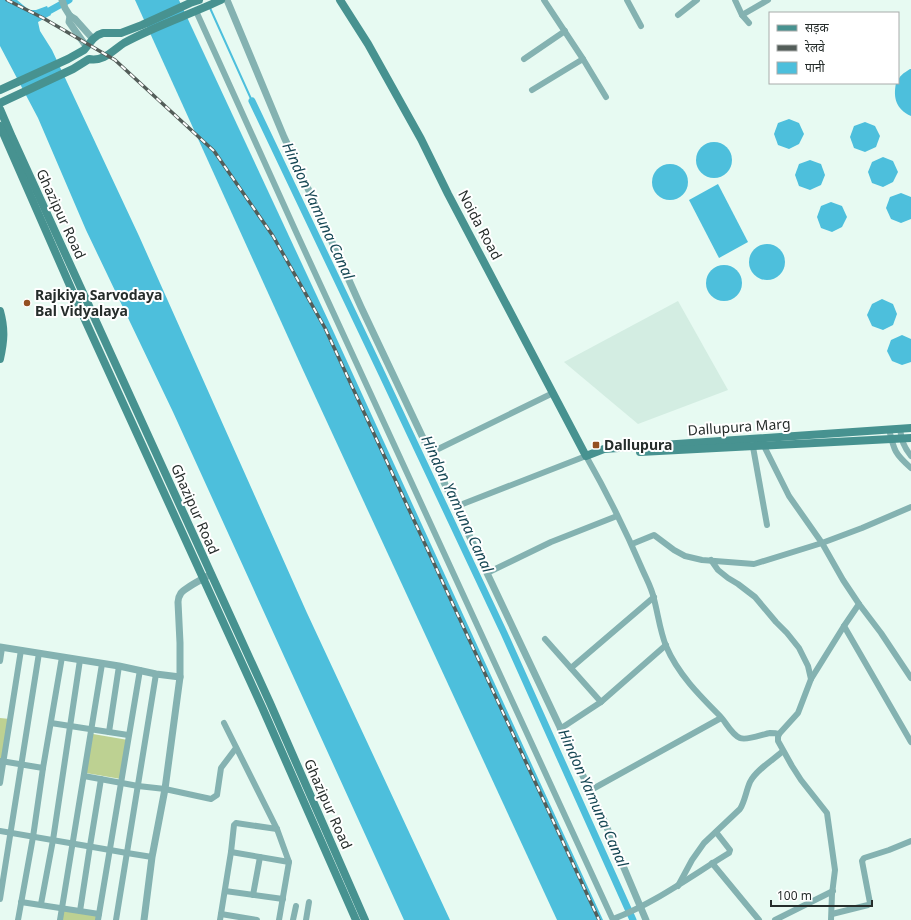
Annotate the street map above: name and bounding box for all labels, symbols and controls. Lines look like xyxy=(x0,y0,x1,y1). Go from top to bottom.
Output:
legend xyxy=(769,12,899,84)
text: सड़क xyxy=(805,19,830,36)
text: रेलवे xyxy=(805,39,825,56)
text: पानी xyxy=(805,59,826,76)
water label: Hindon Yamuna Canal xyxy=(278,139,360,283)
street label: Ghazipur Road xyxy=(32,166,91,262)
street label: Noida Road xyxy=(454,187,507,263)
place label: Rajkiya Sarvodaya Bal Vidyalaya xyxy=(35,285,162,320)
marker: Rajkiya Sarvodaya Bal Vidyalaya xyxy=(22,298,32,308)
street label: Dallupura Marg xyxy=(687,413,791,440)
water label: Hindon Yamuna Canal xyxy=(417,432,499,576)
place label: Dallupura xyxy=(604,435,672,454)
marker: Dallupura xyxy=(591,440,601,450)
street label: Ghazipur Road xyxy=(167,461,224,557)
water label: Hindon Yamuna Canal xyxy=(554,725,634,871)
street label: Ghazipur Road xyxy=(300,756,357,852)
scale bar xyxy=(771,882,872,908)
text: 100 m xyxy=(777,887,812,904)

